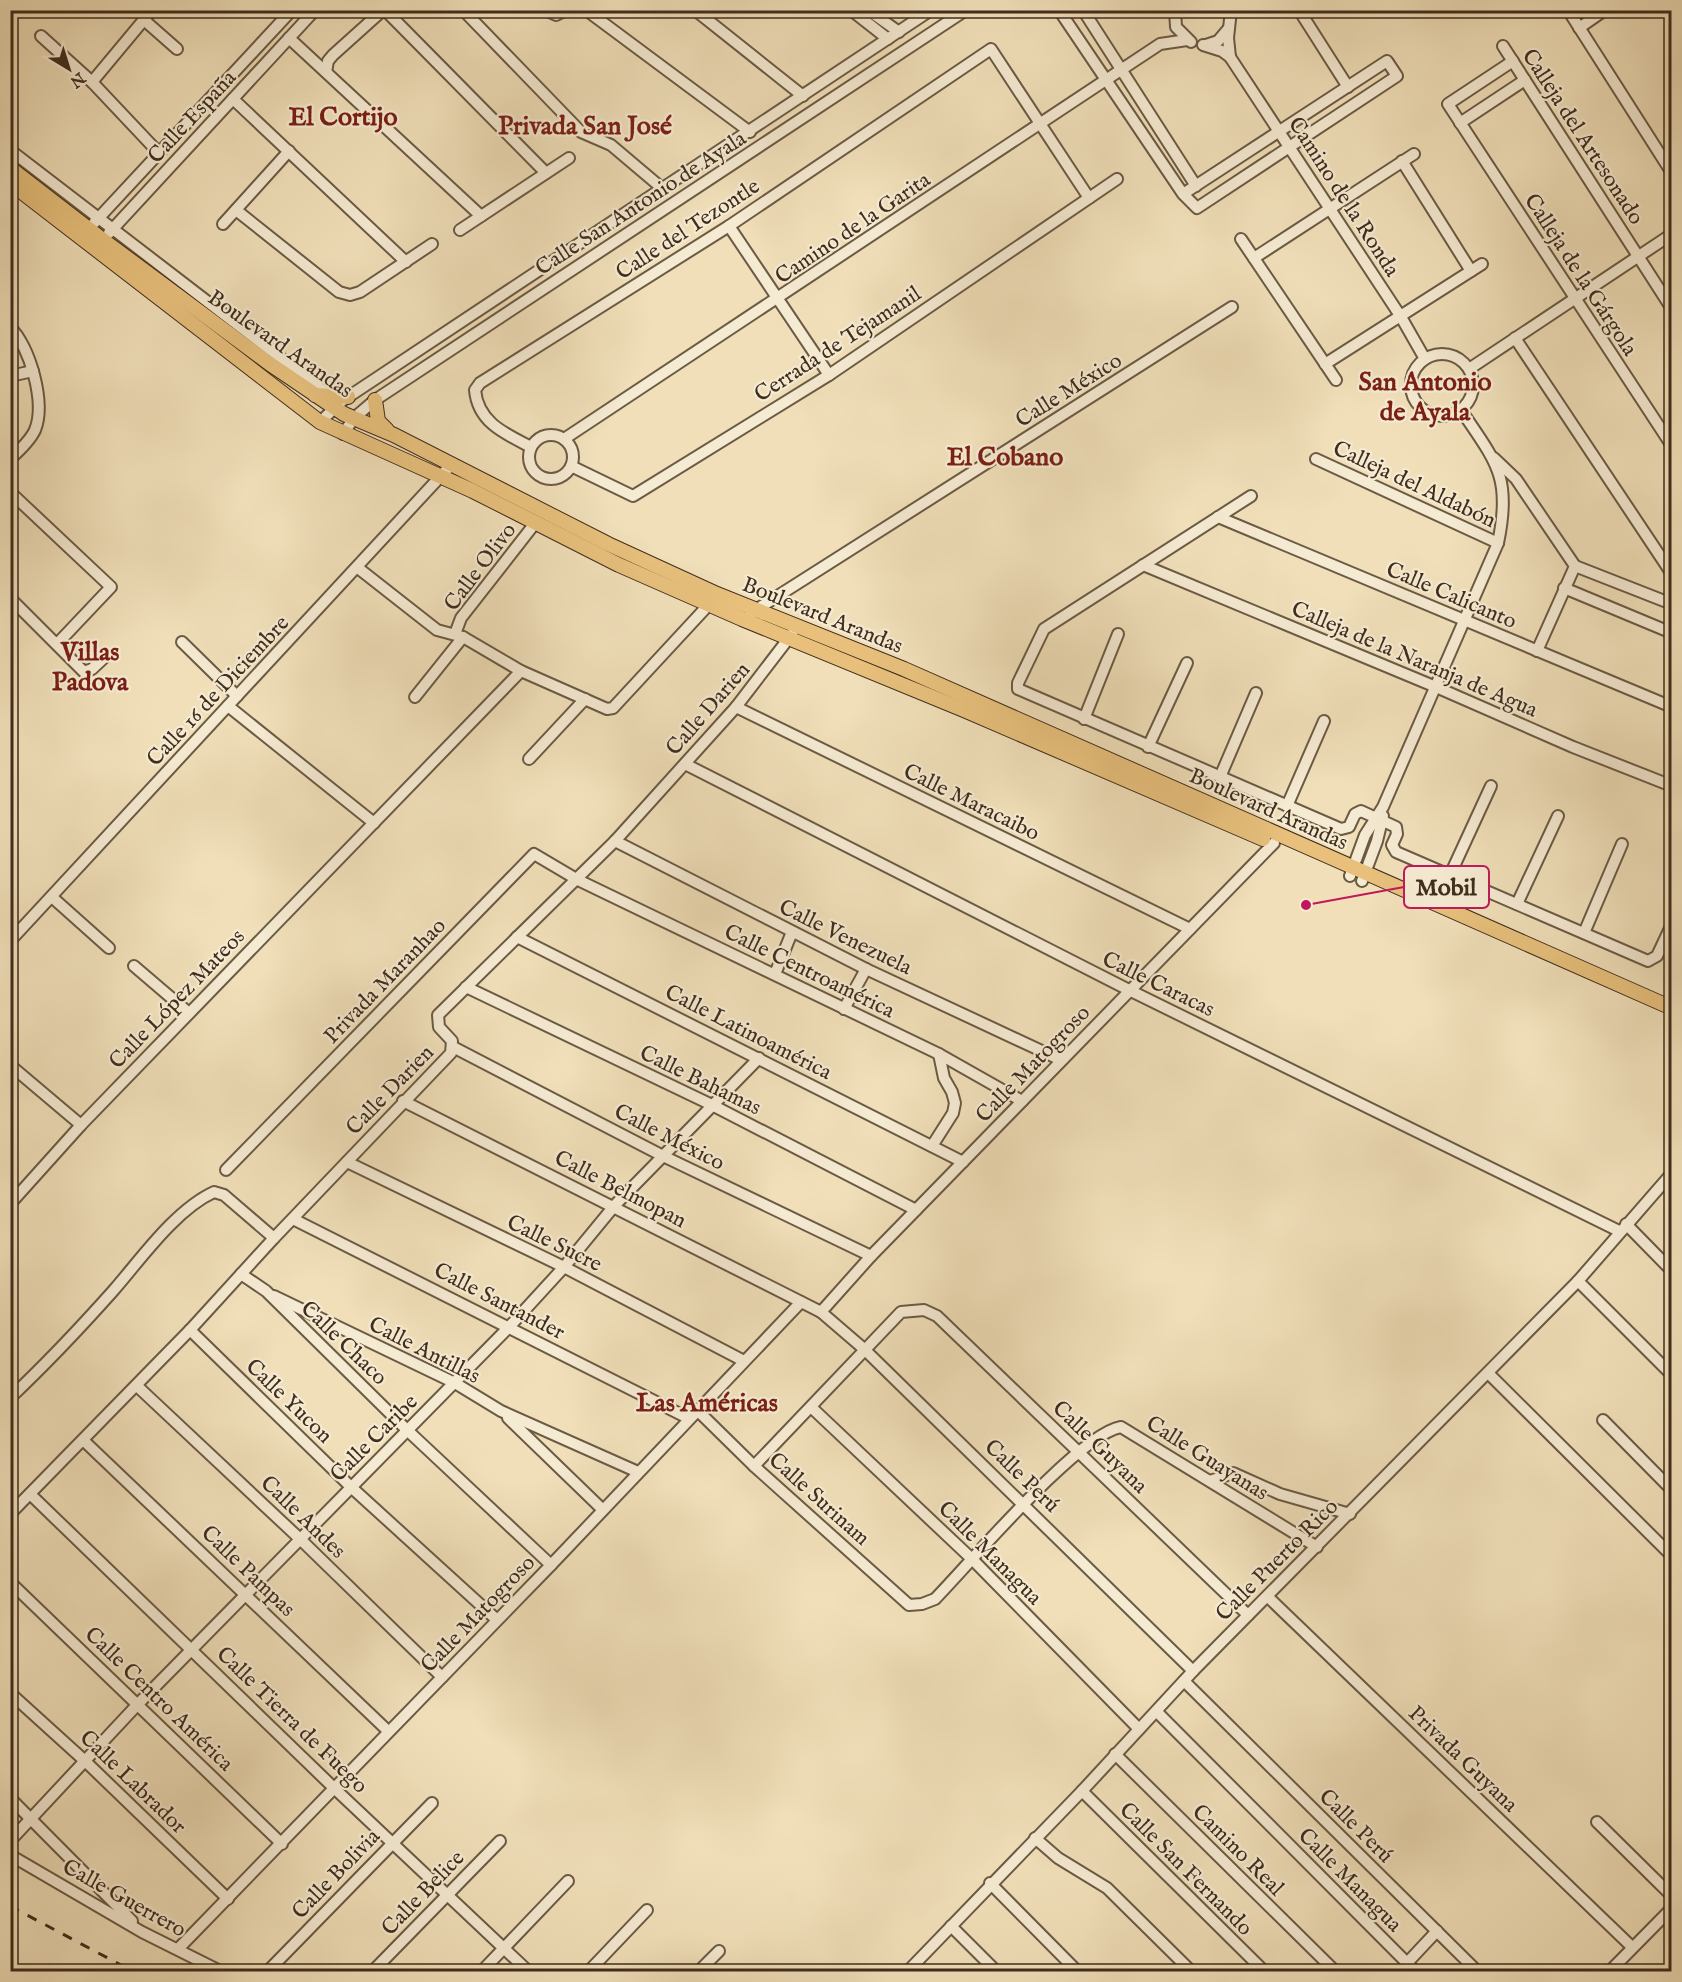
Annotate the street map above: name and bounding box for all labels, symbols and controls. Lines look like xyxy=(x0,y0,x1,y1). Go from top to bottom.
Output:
north arrow xyxy=(39,39,99,99)
street label: Calleja del Artesonado xyxy=(1515,44,1650,231)
street label: Calle España xyxy=(142,64,243,170)
text: N xyxy=(65,66,89,91)
district label: El Cortijo xyxy=(289,101,397,134)
district label: Privada San José xyxy=(498,110,672,143)
street label: Camino de la Ronda xyxy=(1281,112,1406,283)
street label: Calle San Antonio de Ayala xyxy=(530,125,752,282)
street label: Camino de la Garita xyxy=(770,166,937,291)
street label: Calle del Tezontle xyxy=(611,173,765,287)
street label: Calleja de la Gárgola xyxy=(1517,189,1644,362)
street label: Cerrada de Tejamanil xyxy=(749,280,927,409)
street label: Boulevard Arandas xyxy=(202,284,358,405)
street label: Calle México xyxy=(1011,347,1128,434)
district label: San Antonio de Ayala xyxy=(1359,366,1491,429)
street label: Calleja del Aldabón xyxy=(1328,435,1500,535)
district label: El Cobano xyxy=(947,441,1063,474)
street label: Calle Olivo xyxy=(438,517,523,617)
street label: Calle Calicanto xyxy=(1382,556,1521,636)
street label: Boulevard Arandas xyxy=(738,571,907,661)
street label: Calleja de la Naranja de Agua xyxy=(1287,595,1542,725)
street label: Calle 16 de Diciembre xyxy=(141,610,296,773)
district label: Villas Padova xyxy=(52,636,129,699)
street label: Calle Darien xyxy=(660,657,757,762)
street label: Calle Maracaibo xyxy=(898,758,1044,848)
street label: Boulevard Arandas xyxy=(1185,762,1352,857)
callout: Mobil xyxy=(1404,866,1489,908)
text: Mobil xyxy=(1416,873,1477,904)
street label: Calle Venezuela xyxy=(774,894,917,982)
street label: Privada Maranhao xyxy=(318,912,453,1050)
street label: Calle Centroamérica xyxy=(719,918,899,1025)
street label: Calle López Mateos xyxy=(103,923,252,1075)
street label: Calle Caracas xyxy=(1097,946,1219,1024)
street label: Calle Latinoamérica xyxy=(660,979,837,1087)
street label: Calle Matogroso xyxy=(970,1000,1097,1129)
street label: Calle Darien xyxy=(340,1039,441,1141)
street label: Calle Bahamas xyxy=(635,1039,765,1122)
street label: Calle México xyxy=(609,1098,729,1178)
street label: Calle Belmopan xyxy=(549,1144,691,1235)
street label: Calle Sucre xyxy=(502,1209,606,1279)
street label: Calle Santander xyxy=(429,1257,569,1347)
street label: Calle Chaco xyxy=(294,1295,393,1392)
street label: Calle Antillas xyxy=(364,1311,485,1391)
street label: Calle Yucon xyxy=(239,1353,338,1450)
district label: Las Américas xyxy=(636,1387,778,1420)
street label: Calle Caribe xyxy=(325,1389,424,1488)
street label: Calle Guyana xyxy=(1046,1395,1154,1500)
street label: Calle Guayanas xyxy=(1140,1410,1273,1507)
street label: Calle Perú xyxy=(978,1434,1065,1519)
street label: Calle Surinam xyxy=(762,1447,875,1552)
street label: Calle Andes xyxy=(254,1470,351,1565)
street label: Calle Puerto Rico xyxy=(1210,1493,1345,1628)
street label: Calle Managua xyxy=(931,1495,1048,1612)
street label: Calle Pampas xyxy=(195,1520,301,1623)
street label: Calle Matogroso xyxy=(415,1550,542,1679)
street label: Calle Centro América xyxy=(78,1621,239,1778)
street label: Calle Tierra de Fuego xyxy=(210,1641,373,1800)
street label: Privada Guyana xyxy=(1402,1700,1524,1819)
street label: Calle Labrador xyxy=(73,1724,192,1840)
street label: Calle Perú xyxy=(1312,1783,1399,1870)
street label: Calle San Fernando xyxy=(1113,1797,1258,1942)
street label: Camino Real xyxy=(1186,1799,1289,1902)
street label: Calle Managua xyxy=(1291,1822,1408,1939)
street label: Calle Bolivia xyxy=(286,1823,387,1926)
street label: Calle Belice xyxy=(376,1845,471,1942)
street label: Calle Guerrero xyxy=(57,1853,191,1944)

